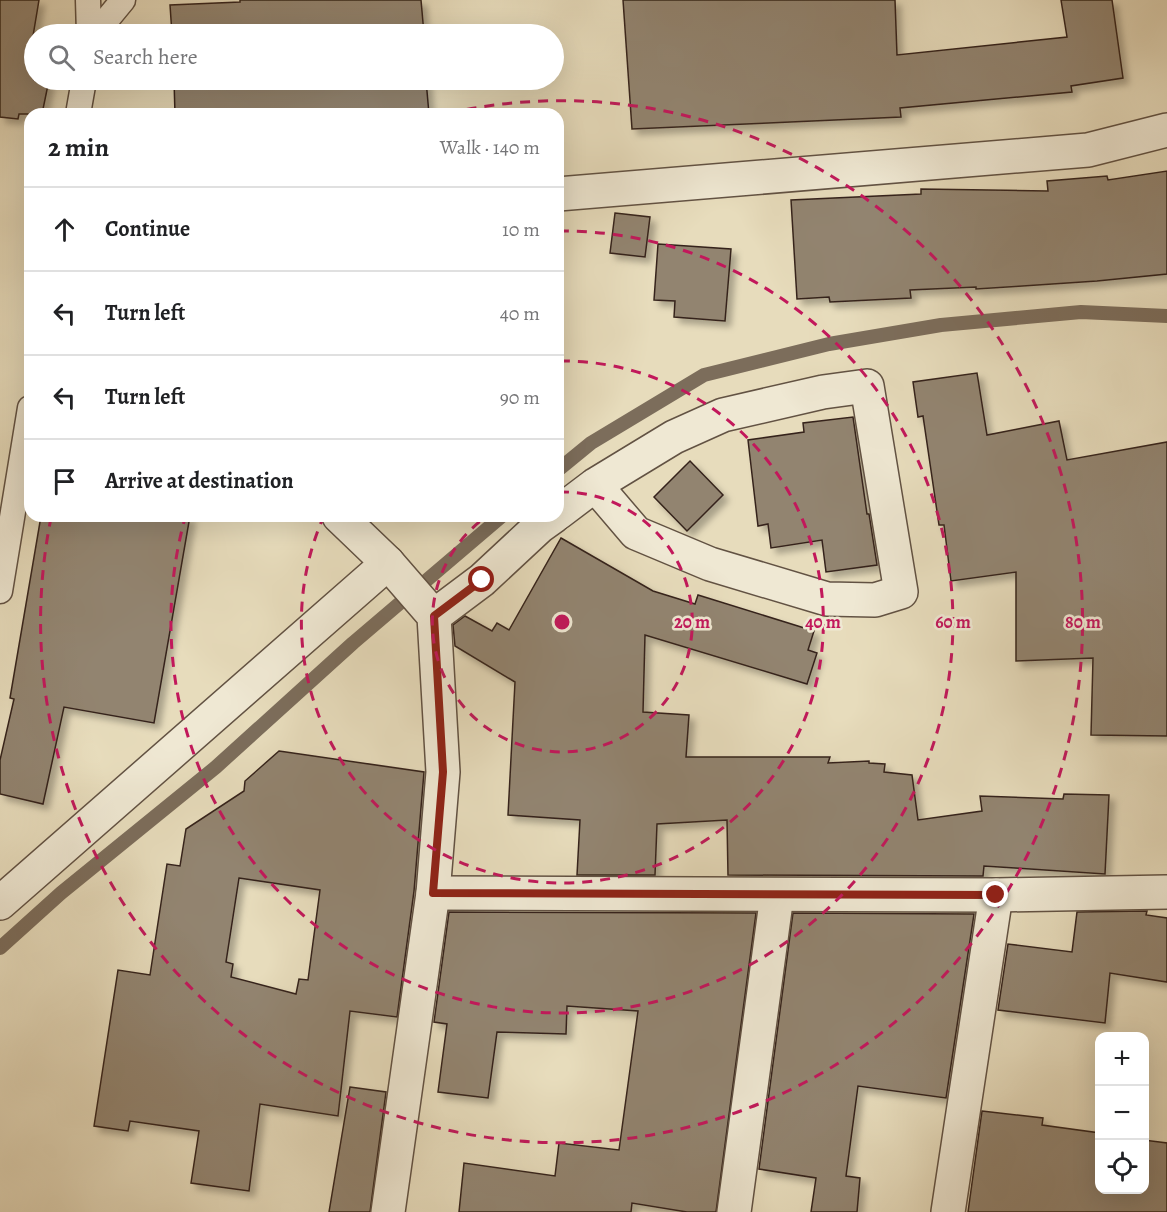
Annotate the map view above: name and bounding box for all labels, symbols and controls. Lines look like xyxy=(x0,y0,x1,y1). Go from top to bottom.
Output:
search box xyxy=(24,24,564,90)
icon: search xyxy=(45,41,78,74)
text: Search here xyxy=(93,42,198,72)
text: 2 min xyxy=(48,130,109,165)
text: Walk · 140 m xyxy=(440,134,540,161)
icon: ahead xyxy=(48,213,81,246)
text: Continue xyxy=(105,214,190,244)
text: 10 m xyxy=(502,216,540,243)
icon: left xyxy=(48,297,81,330)
text: Turn left xyxy=(105,298,185,328)
text: 40 m xyxy=(500,300,540,327)
icon: left xyxy=(48,381,81,414)
text: Turn left xyxy=(105,382,185,412)
text: 90 m xyxy=(500,384,540,411)
icon: arrive xyxy=(48,465,81,498)
text: Arrive at destination xyxy=(105,466,294,496)
route start xyxy=(468,566,494,592)
text: 20 m xyxy=(674,610,710,634)
text: 40 m xyxy=(805,610,841,634)
text: 60 m xyxy=(935,610,971,634)
text: 80 m xyxy=(1065,610,1101,634)
centre of rings xyxy=(552,612,572,632)
route end xyxy=(982,881,1008,907)
map controls xyxy=(1095,1032,1149,1194)
button: + xyxy=(1095,1032,1149,1086)
button: − xyxy=(1095,1086,1149,1140)
button: locate xyxy=(1095,1140,1149,1194)

